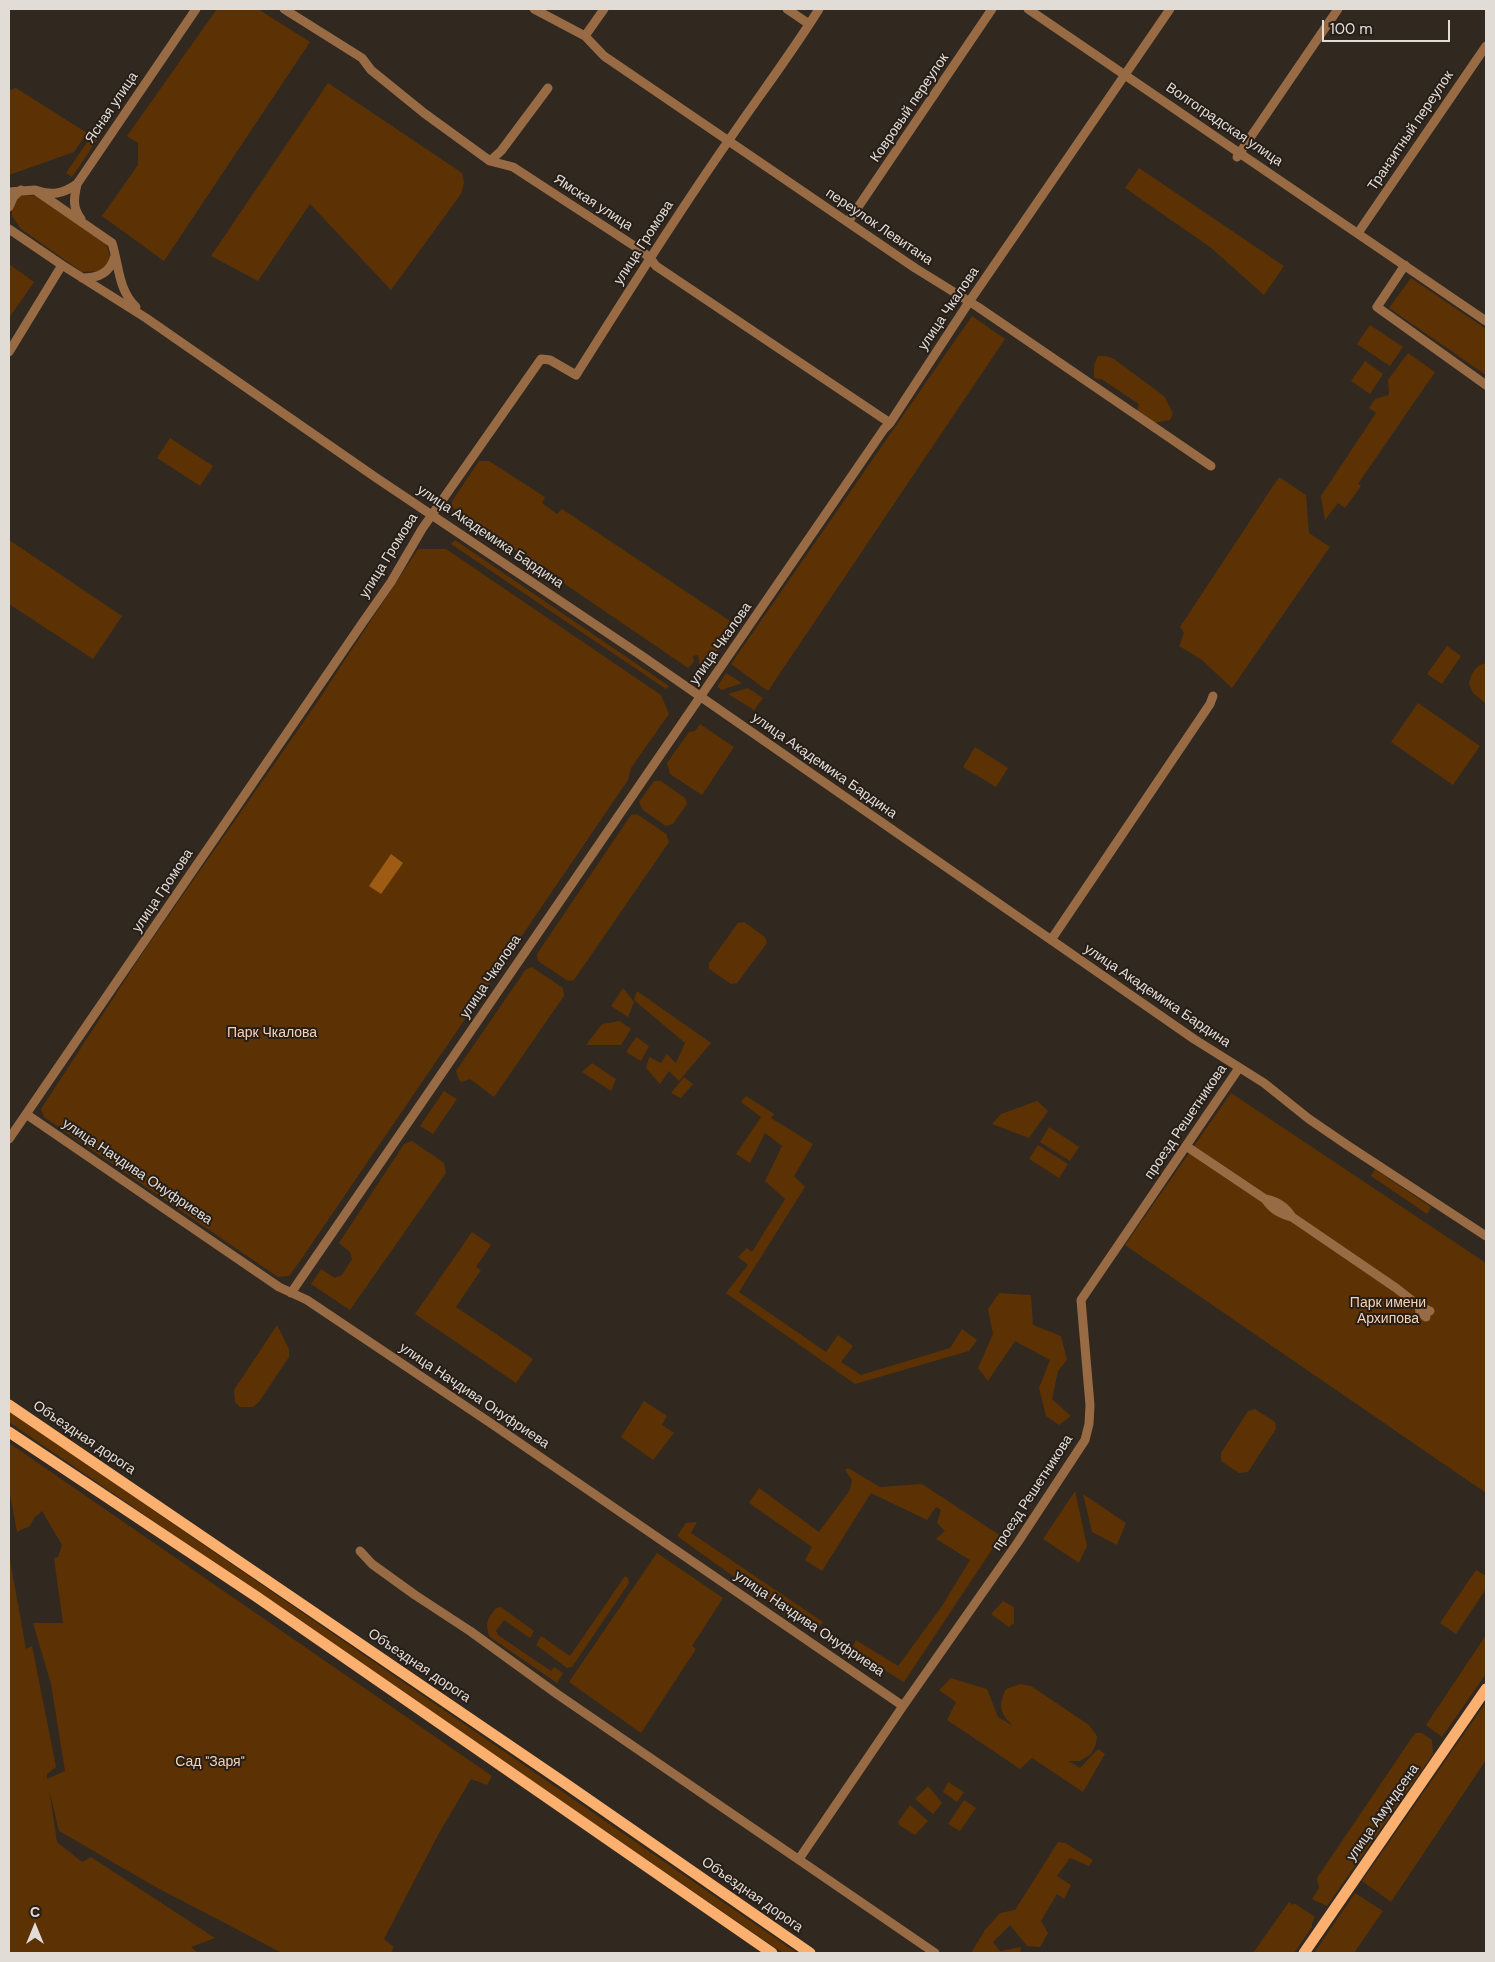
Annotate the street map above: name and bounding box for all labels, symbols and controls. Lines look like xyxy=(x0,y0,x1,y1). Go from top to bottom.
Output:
scale bar xyxy=(1325,10,1452,42)
text: 100 m xyxy=(1330,19,1373,39)
street label: Ковровый переулок xyxy=(867,50,953,166)
street label: Транзитный переулок xyxy=(1365,68,1457,194)
street label: Ясная улица xyxy=(82,69,142,147)
street label: Волгоградская улица xyxy=(1162,80,1286,170)
street label: Ямская улица xyxy=(550,171,636,235)
street label: переулок Левитана xyxy=(822,185,936,269)
street label: улица Громова xyxy=(611,198,677,288)
street label: улица Чкалова xyxy=(915,264,983,354)
street label: улица Академика Бардина xyxy=(414,482,566,592)
street label: улица Громова xyxy=(356,510,422,602)
street label: улица Чкалова xyxy=(686,599,756,689)
street label: улица Академика Бардина xyxy=(748,709,900,823)
street label: улица Громова xyxy=(129,846,197,936)
street label: улица Чкалова xyxy=(457,932,525,1022)
street label: улица Академика Бардина xyxy=(1081,941,1233,1051)
park label: Парк Чкалова xyxy=(227,1025,317,1041)
street label: проезд Решетникова xyxy=(1141,1061,1231,1183)
street label: улица Начдива Онуфриева xyxy=(59,1115,215,1229)
park label: Парк имени Архипова xyxy=(1350,1295,1426,1328)
street label: улица Начдива Онуфриева xyxy=(396,1339,552,1453)
street label: Объездная дорога xyxy=(30,1398,138,1478)
street label: проезд Решетникова xyxy=(989,1432,1077,1554)
street label: улица Начдива Онуфриева xyxy=(731,1567,887,1681)
street label: Объездная дорога xyxy=(365,1626,473,1706)
park label: Сад "Заря" xyxy=(175,1754,245,1770)
street label: улица Амундсена xyxy=(1343,1761,1423,1865)
street label: Объездная дорога xyxy=(698,1854,806,1936)
north arrow xyxy=(10,1902,60,1952)
text: С xyxy=(30,1903,40,1921)

